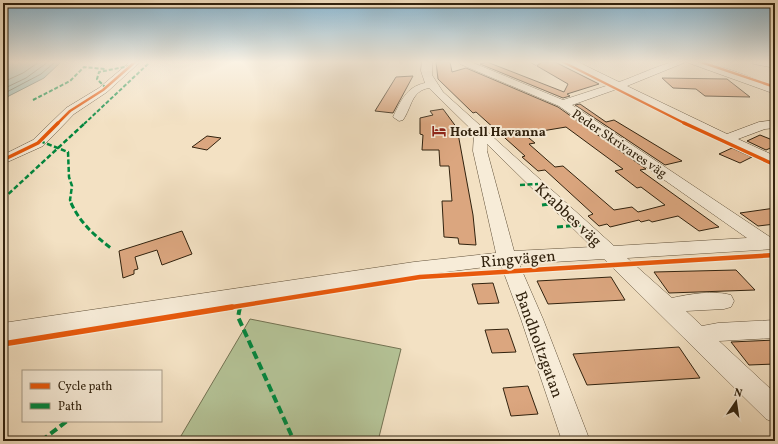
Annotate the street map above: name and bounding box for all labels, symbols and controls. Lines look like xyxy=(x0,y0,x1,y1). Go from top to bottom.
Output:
street label: Peder Skrivares väg xyxy=(568,106,670,183)
hotel icon: Hotell Havanna xyxy=(431,123,447,139)
place label: Hotell Havanna xyxy=(450,124,546,142)
street label: Krabbes väg xyxy=(529,179,606,252)
street label: Ringvägen xyxy=(480,246,557,274)
street label: Bandholtzgatan xyxy=(509,288,568,401)
legend xyxy=(22,370,162,422)
text: Cycle path xyxy=(58,379,113,395)
north arrow xyxy=(716,382,756,422)
text: N xyxy=(732,386,743,402)
text: Path xyxy=(58,399,82,415)

